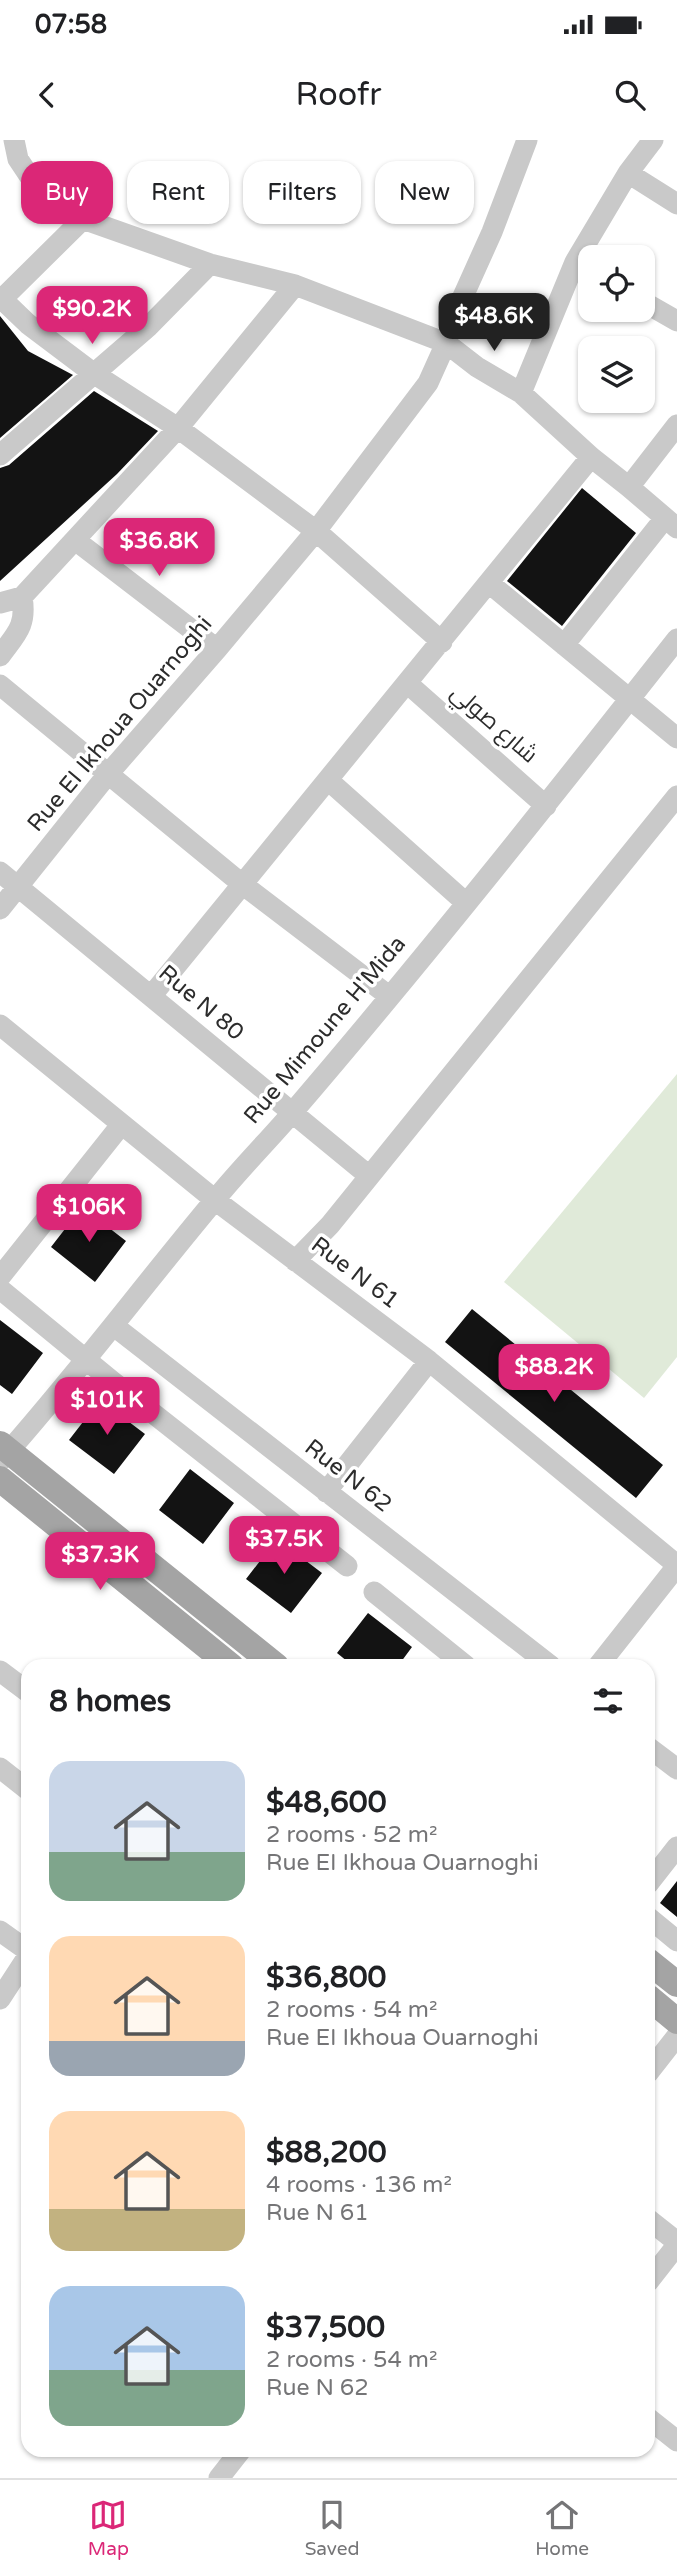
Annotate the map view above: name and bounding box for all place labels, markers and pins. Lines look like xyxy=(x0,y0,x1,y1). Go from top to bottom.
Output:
pin: $90.2K xyxy=(35,286,149,346)
pin: $48.6K xyxy=(437,294,551,353)
pin: $36.8K xyxy=(102,518,216,578)
pin: $106K xyxy=(40,1184,138,1244)
pin: $88.2K xyxy=(497,1344,611,1404)
pin: $101K xyxy=(58,1378,156,1437)
pin: $37.5K xyxy=(227,1516,341,1576)
pin: $37.3K xyxy=(43,1532,157,1592)

